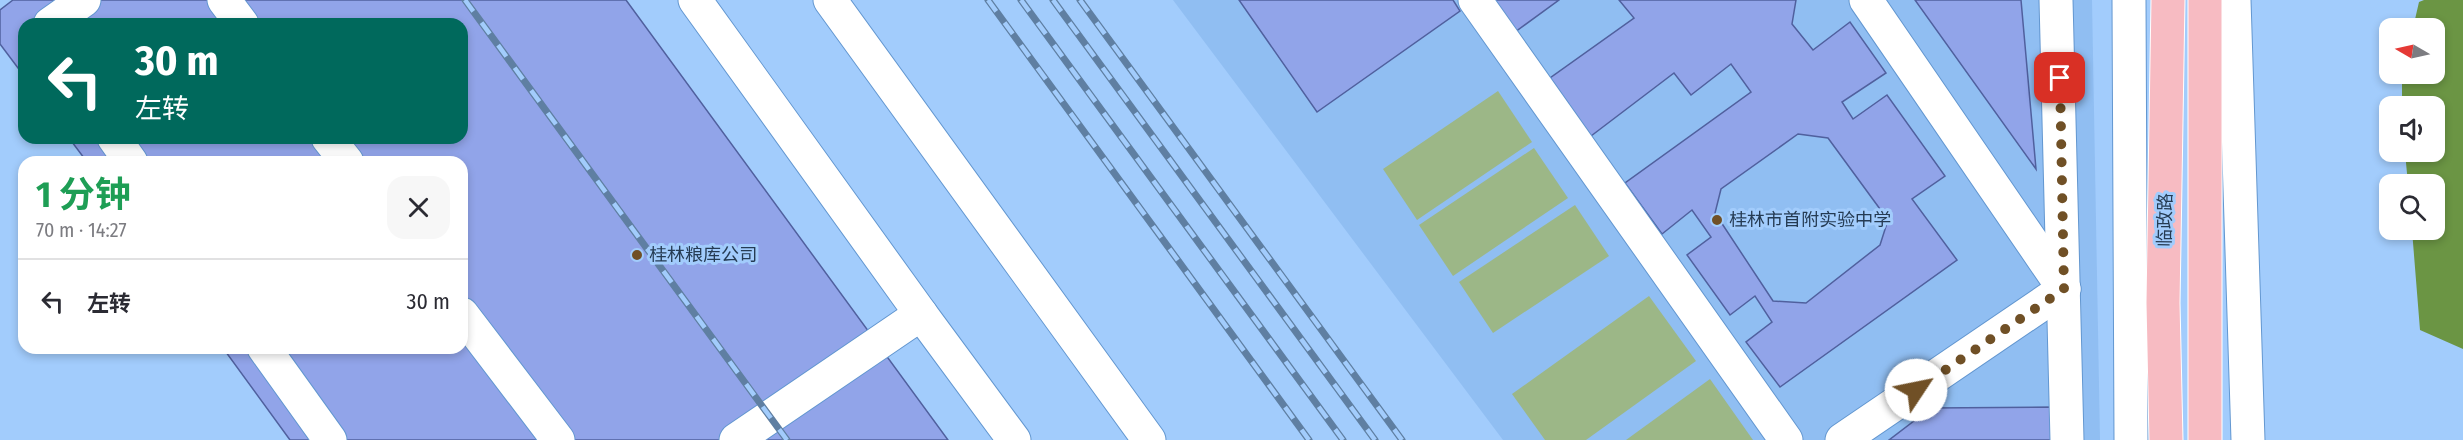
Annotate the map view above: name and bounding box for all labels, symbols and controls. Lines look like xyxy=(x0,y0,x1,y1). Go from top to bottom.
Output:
north arrow xyxy=(2379,18,2445,84)
map controls xyxy=(2379,18,2445,240)
text: 30 m xyxy=(135,36,219,86)
icon: left xyxy=(36,42,114,120)
pin xyxy=(2034,52,2085,103)
icon: arrive xyxy=(2043,61,2076,94)
text: 左转 xyxy=(135,93,189,125)
button: sound xyxy=(2379,96,2445,162)
text: 1 分钟 xyxy=(36,173,131,217)
button: search xyxy=(2379,174,2445,240)
button: close xyxy=(387,176,450,239)
street label: 临政路 xyxy=(2154,193,2176,247)
place label: 桂林市首附实验中学 xyxy=(1729,209,1891,231)
marker: 桂林市首附实验中学 xyxy=(1710,213,1724,227)
text: 70 m · 14:27 xyxy=(36,218,127,242)
place label: 桂林粮库公司 xyxy=(649,244,757,266)
marker: 桂林粮库公司 xyxy=(630,248,644,262)
icon: left xyxy=(36,285,69,318)
text: 30 m xyxy=(407,288,450,315)
text: 左转 xyxy=(87,290,131,317)
position arrow xyxy=(1884,358,1948,422)

